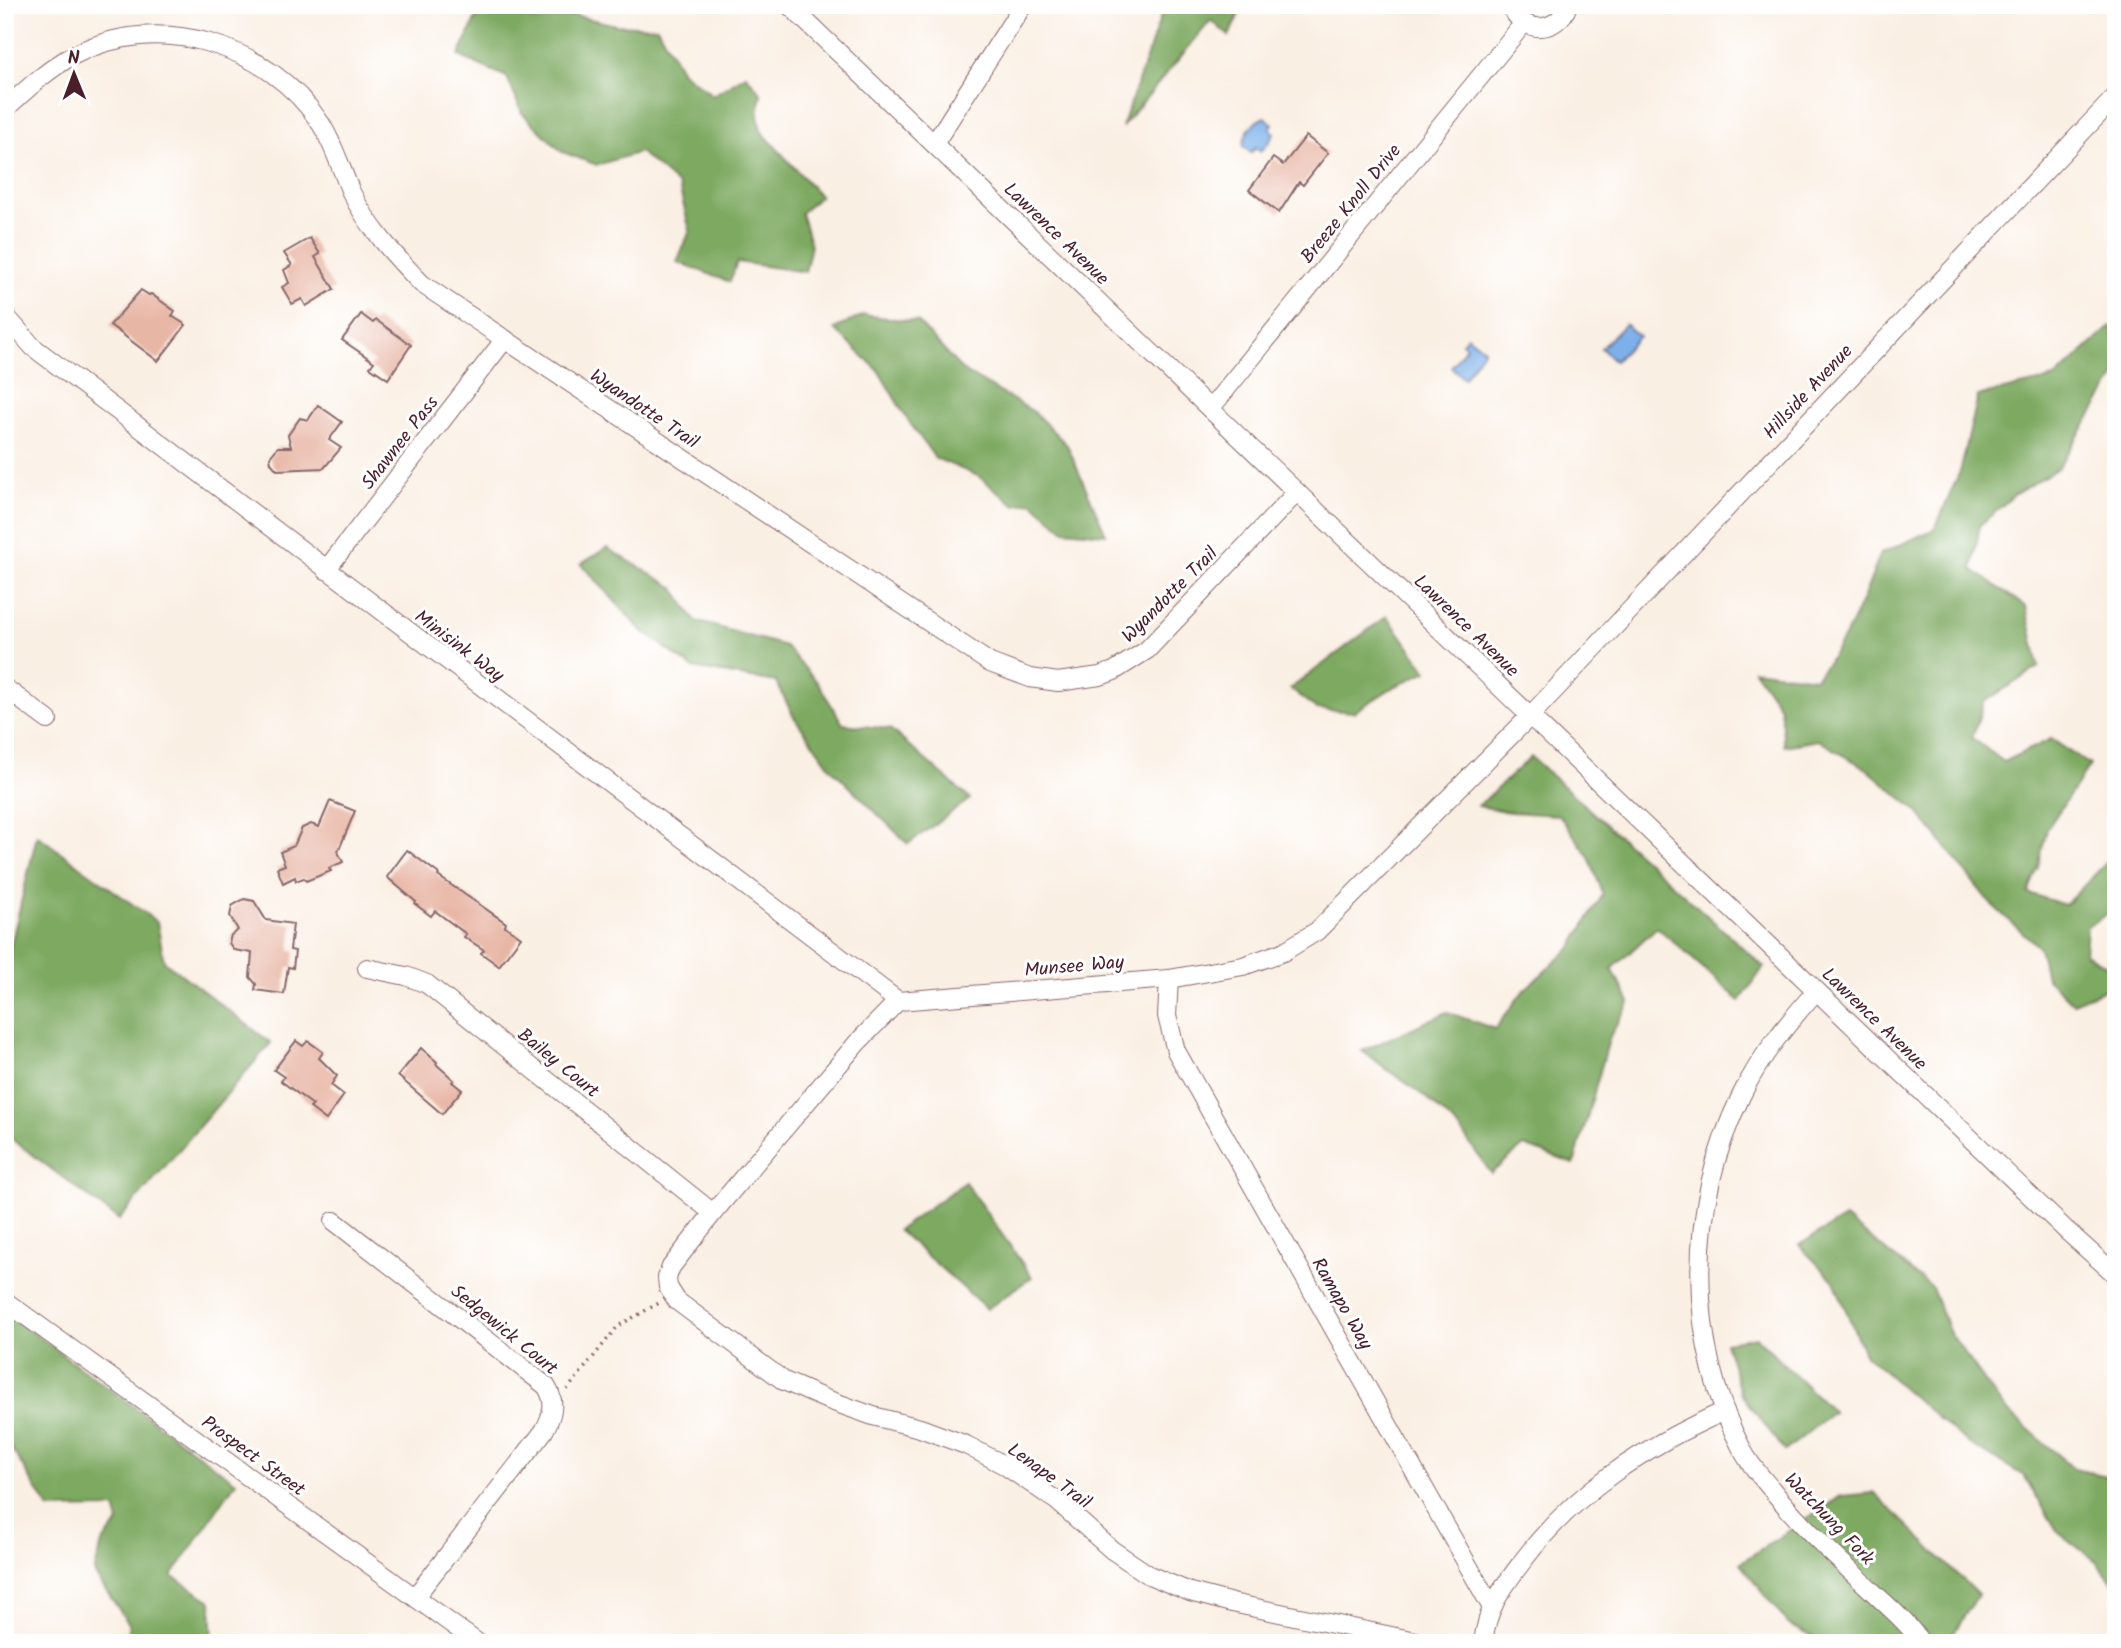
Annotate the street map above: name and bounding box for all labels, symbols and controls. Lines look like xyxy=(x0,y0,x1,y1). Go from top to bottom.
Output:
north arrow xyxy=(38,38,108,108)
text: N xyxy=(67,44,80,74)
street label: Breeze Knoll Drive xyxy=(1294,138,1410,271)
street label: Lawrence Avenue xyxy=(996,176,1116,293)
street label: Hillside Avenue xyxy=(1756,338,1861,447)
street label: Wyandotte Trail xyxy=(583,362,705,458)
street label: Shawnee Pass xyxy=(354,390,447,497)
street label: Wyandotte Trail xyxy=(1115,540,1226,651)
street label: Lawrence Avenue xyxy=(1406,568,1526,685)
street label: Minisink Way xyxy=(407,603,511,691)
street label: Munsee Way xyxy=(1023,948,1126,986)
street label: Lawrence Avenue xyxy=(1814,961,1934,1078)
street label: Bailey Court xyxy=(510,1021,606,1106)
street label: Ramapo Way xyxy=(1303,1252,1380,1357)
street label: Sedgewick Court xyxy=(443,1278,564,1384)
street label: Prospect Street xyxy=(194,1408,312,1505)
street label: Lenape Trail xyxy=(1000,1436,1097,1518)
street label: Watchung Fork xyxy=(1776,1466,1881,1573)

